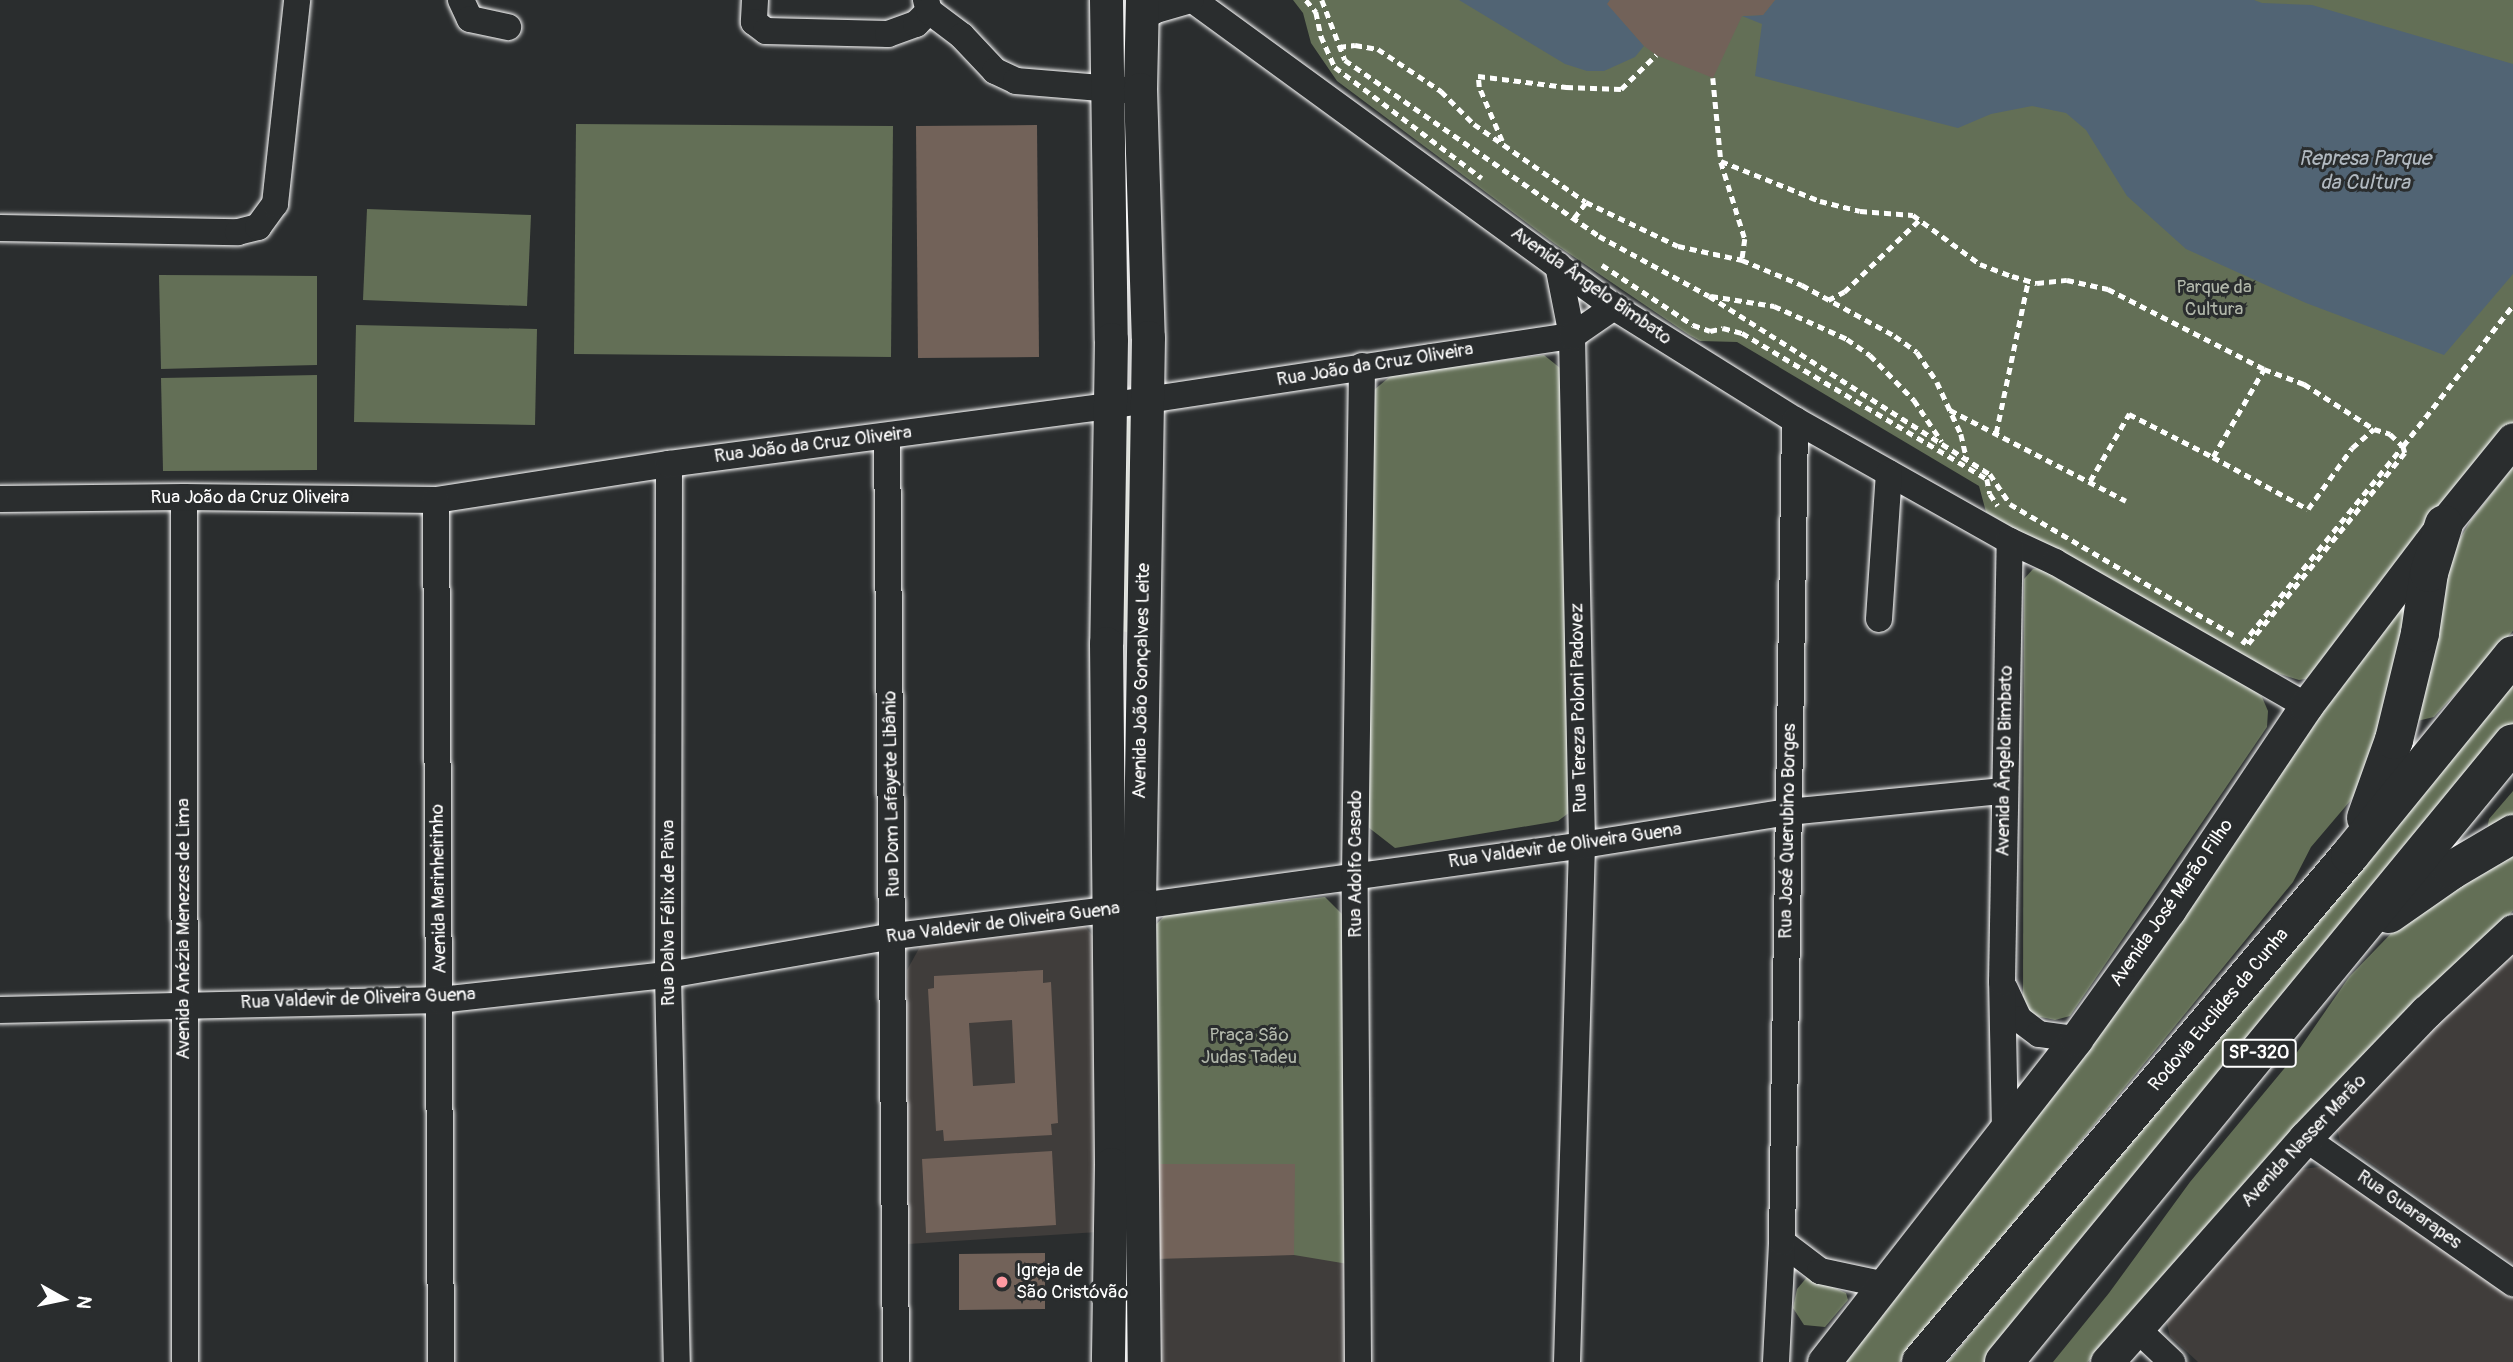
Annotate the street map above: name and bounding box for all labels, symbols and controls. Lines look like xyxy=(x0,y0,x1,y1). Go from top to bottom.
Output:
water label: Represa Parque da Cultura xyxy=(2299,146,2431,196)
street label: Avenida Ângelo Bimbato xyxy=(1506,222,1676,350)
park label: Parque da Cultura xyxy=(2176,277,2252,321)
street label: Rua João da Cruz Oliveira xyxy=(1275,338,1475,392)
street label: Rua João da Cruz Oliveira xyxy=(713,422,913,468)
street label: Rua João da Cruz Oliveira xyxy=(151,487,349,509)
street label: Avenida João Gonçalves Leite xyxy=(1129,563,1155,799)
street label: Rua Tereza Poloni Padovez xyxy=(1566,603,1592,813)
street label: Avenida Ângelo Bimbato xyxy=(1992,665,2018,857)
street label: Rua Dom Lafayete Libânio xyxy=(879,691,905,897)
street label: Rua José Querubino Borges xyxy=(1775,723,1801,939)
street label: Rua Adolfo Casado xyxy=(1345,790,1367,938)
street label: Avenida Anézia Menezes de Lima xyxy=(173,798,195,1060)
street label: Avenida Marinheirinho xyxy=(426,804,452,974)
street label: Avenida José Marão Filho xyxy=(2106,815,2238,991)
street label: Rua Valdevir de Oliveira Guena xyxy=(1447,818,1683,874)
street label: Rua Dalva Félix de Paiva xyxy=(658,820,680,1006)
street label: Rua Valdevir de Oliveira Guena xyxy=(885,897,1121,949)
street label: Rodovia Euclides da Cunha xyxy=(2144,924,2294,1096)
street label: Rua Valdevir de Oliveira Guena xyxy=(240,984,476,1014)
park label: Praça São Judas Tadeu xyxy=(1201,1025,1297,1069)
road number: SP-320 xyxy=(2220,1038,2298,1068)
street label: Avenida Nasser Marão xyxy=(2237,1070,2371,1212)
street label: Rua Guararapes xyxy=(2352,1166,2466,1254)
place label: Igreja de São Cristóvão xyxy=(1016,1260,1128,1304)
north arrow xyxy=(28,1264,98,1334)
marker: Igreja de São Cristóvão xyxy=(994,1274,1010,1290)
text: N xyxy=(71,1294,97,1311)

